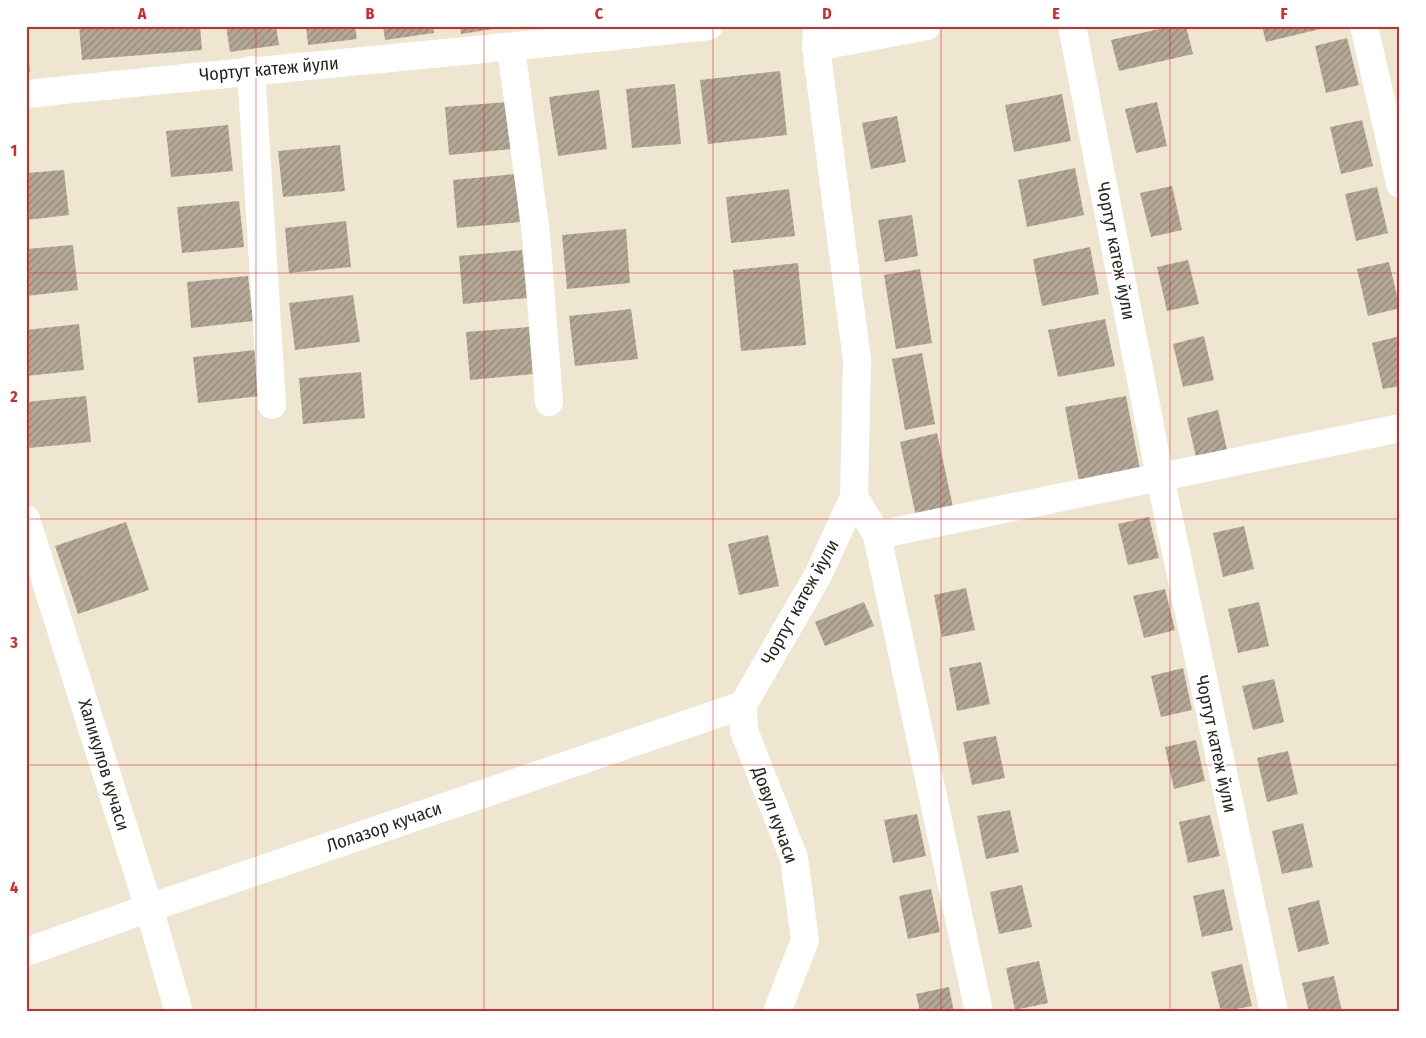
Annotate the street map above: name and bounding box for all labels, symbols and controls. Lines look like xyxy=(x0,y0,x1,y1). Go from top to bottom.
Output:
text: A xyxy=(137,4,147,23)
text: B xyxy=(366,4,375,23)
text: C xyxy=(595,4,604,23)
text: D xyxy=(822,4,832,23)
text: E xyxy=(1052,4,1060,23)
text: F xyxy=(1280,4,1288,23)
street label: Чортут катеж йули xyxy=(198,52,340,86)
text: 1 xyxy=(11,141,17,160)
street label: Чортут катеж йули xyxy=(1092,180,1140,322)
text: 2 xyxy=(9,387,18,406)
street label: Чортут катеж йули xyxy=(756,536,844,668)
text: 3 xyxy=(9,633,18,652)
street label: Чортут катеж йули xyxy=(1191,673,1241,815)
street label: Халикулов кучаси xyxy=(74,697,134,833)
street label: Довул кучаси xyxy=(747,763,803,866)
street label: Лолазор кучаси xyxy=(323,797,445,857)
text: 4 xyxy=(10,878,18,897)

